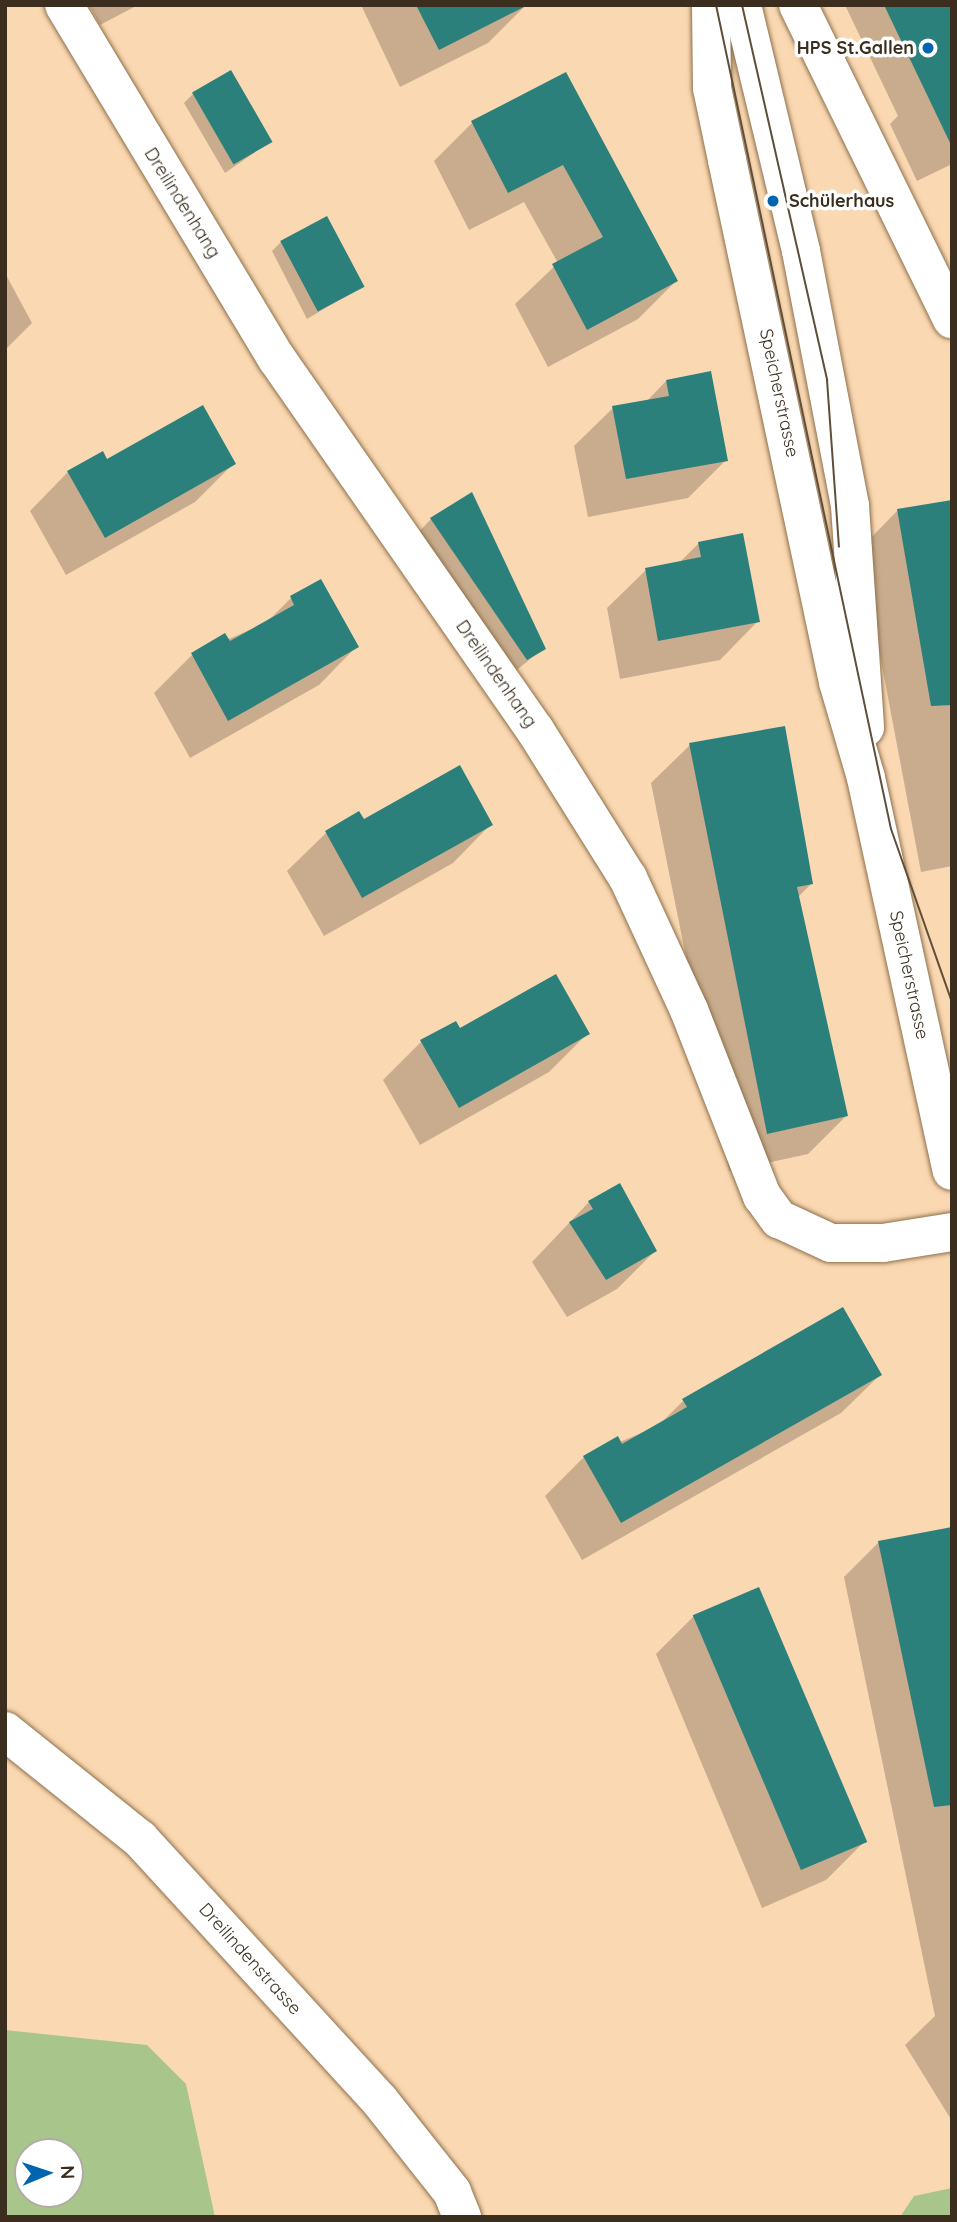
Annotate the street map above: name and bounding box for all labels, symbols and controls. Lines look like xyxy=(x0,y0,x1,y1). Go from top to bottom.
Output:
place label: HPS St.Gallen xyxy=(797,37,914,59)
marker: HPS St.Gallen xyxy=(920,40,936,56)
street label: Dreilindenhang xyxy=(139,144,225,262)
place label: Schülerhaus xyxy=(789,190,894,212)
marker: Schülerhaus xyxy=(763,191,783,211)
street label: Speicherstrasse xyxy=(755,327,803,459)
street label: Dreilindenhang xyxy=(451,616,541,732)
street label: Speicherstrasse xyxy=(885,909,933,1041)
street label: Dreilindenstrasse xyxy=(194,1899,306,2019)
north arrow xyxy=(14,2138,84,2208)
text: N xyxy=(56,2165,80,2180)

